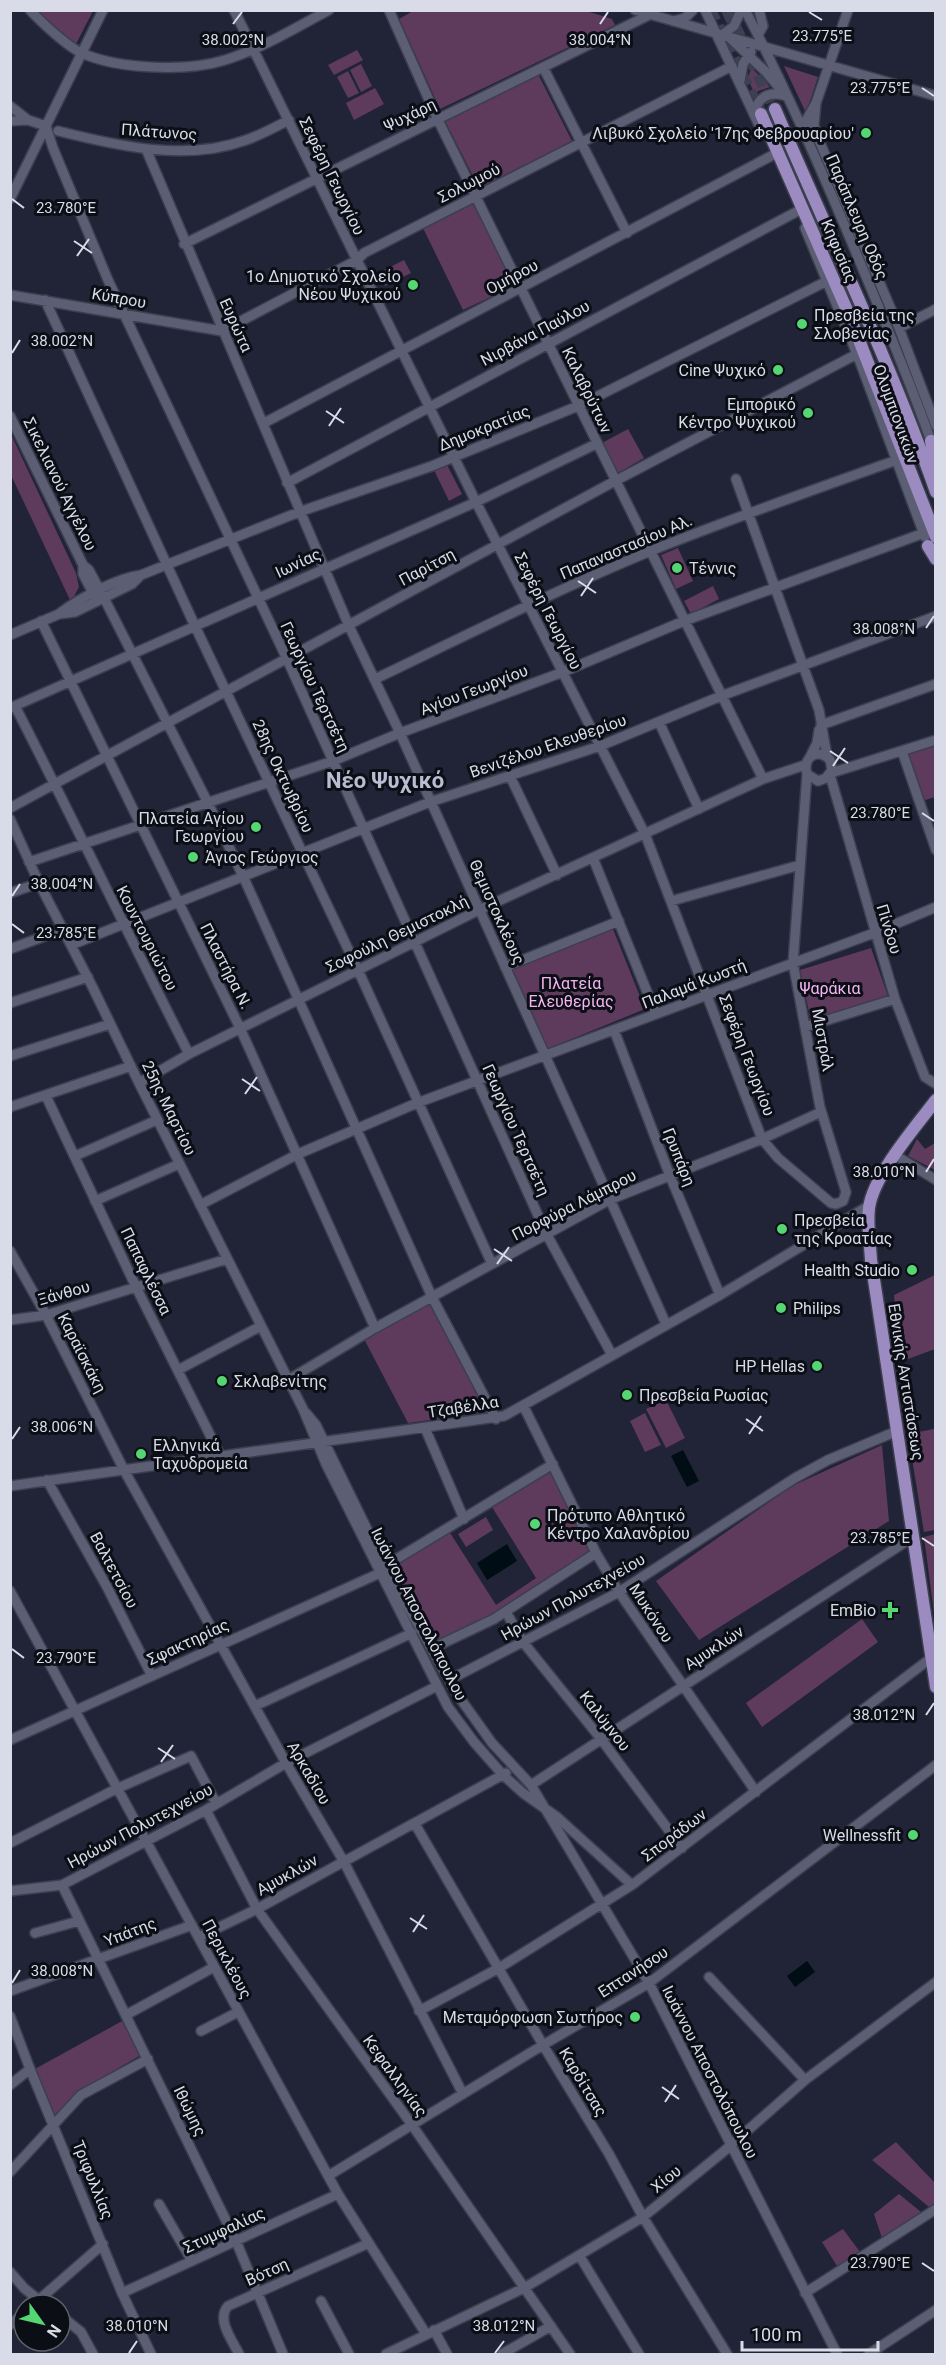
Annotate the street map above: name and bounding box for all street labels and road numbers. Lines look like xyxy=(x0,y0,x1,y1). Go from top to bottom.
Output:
street label: Ψυχάρη xyxy=(381,94,439,136)
street label: Σεφέρη Γεωργίου xyxy=(295,114,369,238)
street label: Πλάτωνος xyxy=(120,120,198,144)
street label: Παράπλευρη Οδός xyxy=(822,151,892,283)
street label: Σολωμού xyxy=(435,159,503,207)
street label: Κηφισίας xyxy=(817,216,861,286)
street label: Ομήρου xyxy=(483,255,541,299)
street label: Κύπρου xyxy=(90,284,148,312)
street label: Ευρώτα xyxy=(216,295,256,355)
street label: Νιρβάνα Παύλου xyxy=(477,296,593,370)
street label: Καλαβρύτων xyxy=(558,344,616,436)
street label: Ολυμπιονικών xyxy=(869,362,923,466)
street label: Δημοκρατίας xyxy=(436,401,532,455)
street label: Σικελιανού Αγγέλου xyxy=(20,414,100,554)
street label: Παπαναστασίου Αλ. xyxy=(557,511,695,583)
street label: Ιωνίας xyxy=(272,544,324,582)
street label: Παρίτση xyxy=(396,544,458,590)
street label: Σεφέρη Γεωργίου xyxy=(510,549,586,673)
street label: Γεωργίου Τερτσέτη xyxy=(276,619,354,755)
street label: Αγίου Γεωργίου xyxy=(417,661,531,719)
street label: Βενιζέλου Ελευθερίου xyxy=(467,710,629,782)
street label: 28ης Οκτωβρίου xyxy=(248,716,318,836)
street label: Θεμιστοκλέους xyxy=(465,857,529,967)
street label: Κουντουριώτου xyxy=(112,882,182,994)
street label: Σοφούλη Θεμιστοκλή xyxy=(323,891,471,977)
street label: Πίνδου xyxy=(872,902,906,956)
street label: Πλαστήρα Ν. xyxy=(196,920,256,1012)
street label: Παλαμά Κωστή xyxy=(639,955,749,1013)
street label: Σεφέρη Γεωργίου xyxy=(715,992,779,1118)
street label: Μιστράλ xyxy=(808,1007,838,1073)
street label: 25ης Μαρτίου xyxy=(138,1058,200,1158)
street label: Γεωργίου Τερτσέτη xyxy=(478,1061,554,1199)
street label: Γρυπάρη xyxy=(659,1125,699,1189)
street label: Πορφύρα Λάμπρου xyxy=(509,1165,639,1245)
street label: Παπαφλέσσα xyxy=(117,1224,175,1318)
street label: Ξάνθου xyxy=(36,1277,92,1309)
street label: Εθνικής Αντιστάσεως xyxy=(884,1302,928,1462)
street label: Καραϊσκάκη xyxy=(54,1310,110,1396)
street label: Τζαβέλλα xyxy=(426,1392,500,1422)
street label: Ιωάννου Αποστολόπουλου xyxy=(367,1524,471,1704)
street label: Βαλτετσίου xyxy=(86,1529,142,1611)
street label: Ηρώων Πολυτεχνείου xyxy=(498,1549,648,1645)
street label: Μυκόνου xyxy=(625,1580,677,1646)
street label: Σφακτηρίας xyxy=(144,1615,232,1669)
street label: Αμυκλών xyxy=(681,1622,747,1674)
street label: Καλύμνου xyxy=(576,1687,634,1755)
street label: Αρκαδίου xyxy=(283,1738,335,1808)
street label: Ηρώων Πολυτεχνείου xyxy=(64,1780,216,1872)
street label: Σποράδων xyxy=(638,1804,710,1865)
street label: Αμυκλών xyxy=(253,1850,321,1900)
street label: Υπάτης xyxy=(101,1913,159,1951)
street label: Περικλέους xyxy=(198,1916,256,2002)
street label: Επτανήσου xyxy=(594,1942,672,2002)
street label: Ιωάννου Αποστολόπουλου xyxy=(658,1982,762,2162)
street label: Κεφαλληνίας xyxy=(359,2031,431,2121)
street label: Καρδίτσας xyxy=(555,2044,611,2120)
street label: Ιθώμης xyxy=(170,2083,210,2139)
street label: Τριφυλλίας xyxy=(69,2138,117,2222)
street label: Χίου xyxy=(647,2161,685,2197)
street label: Στυμφαλίας xyxy=(180,2203,268,2257)
street label: Βότση xyxy=(242,2254,292,2290)

